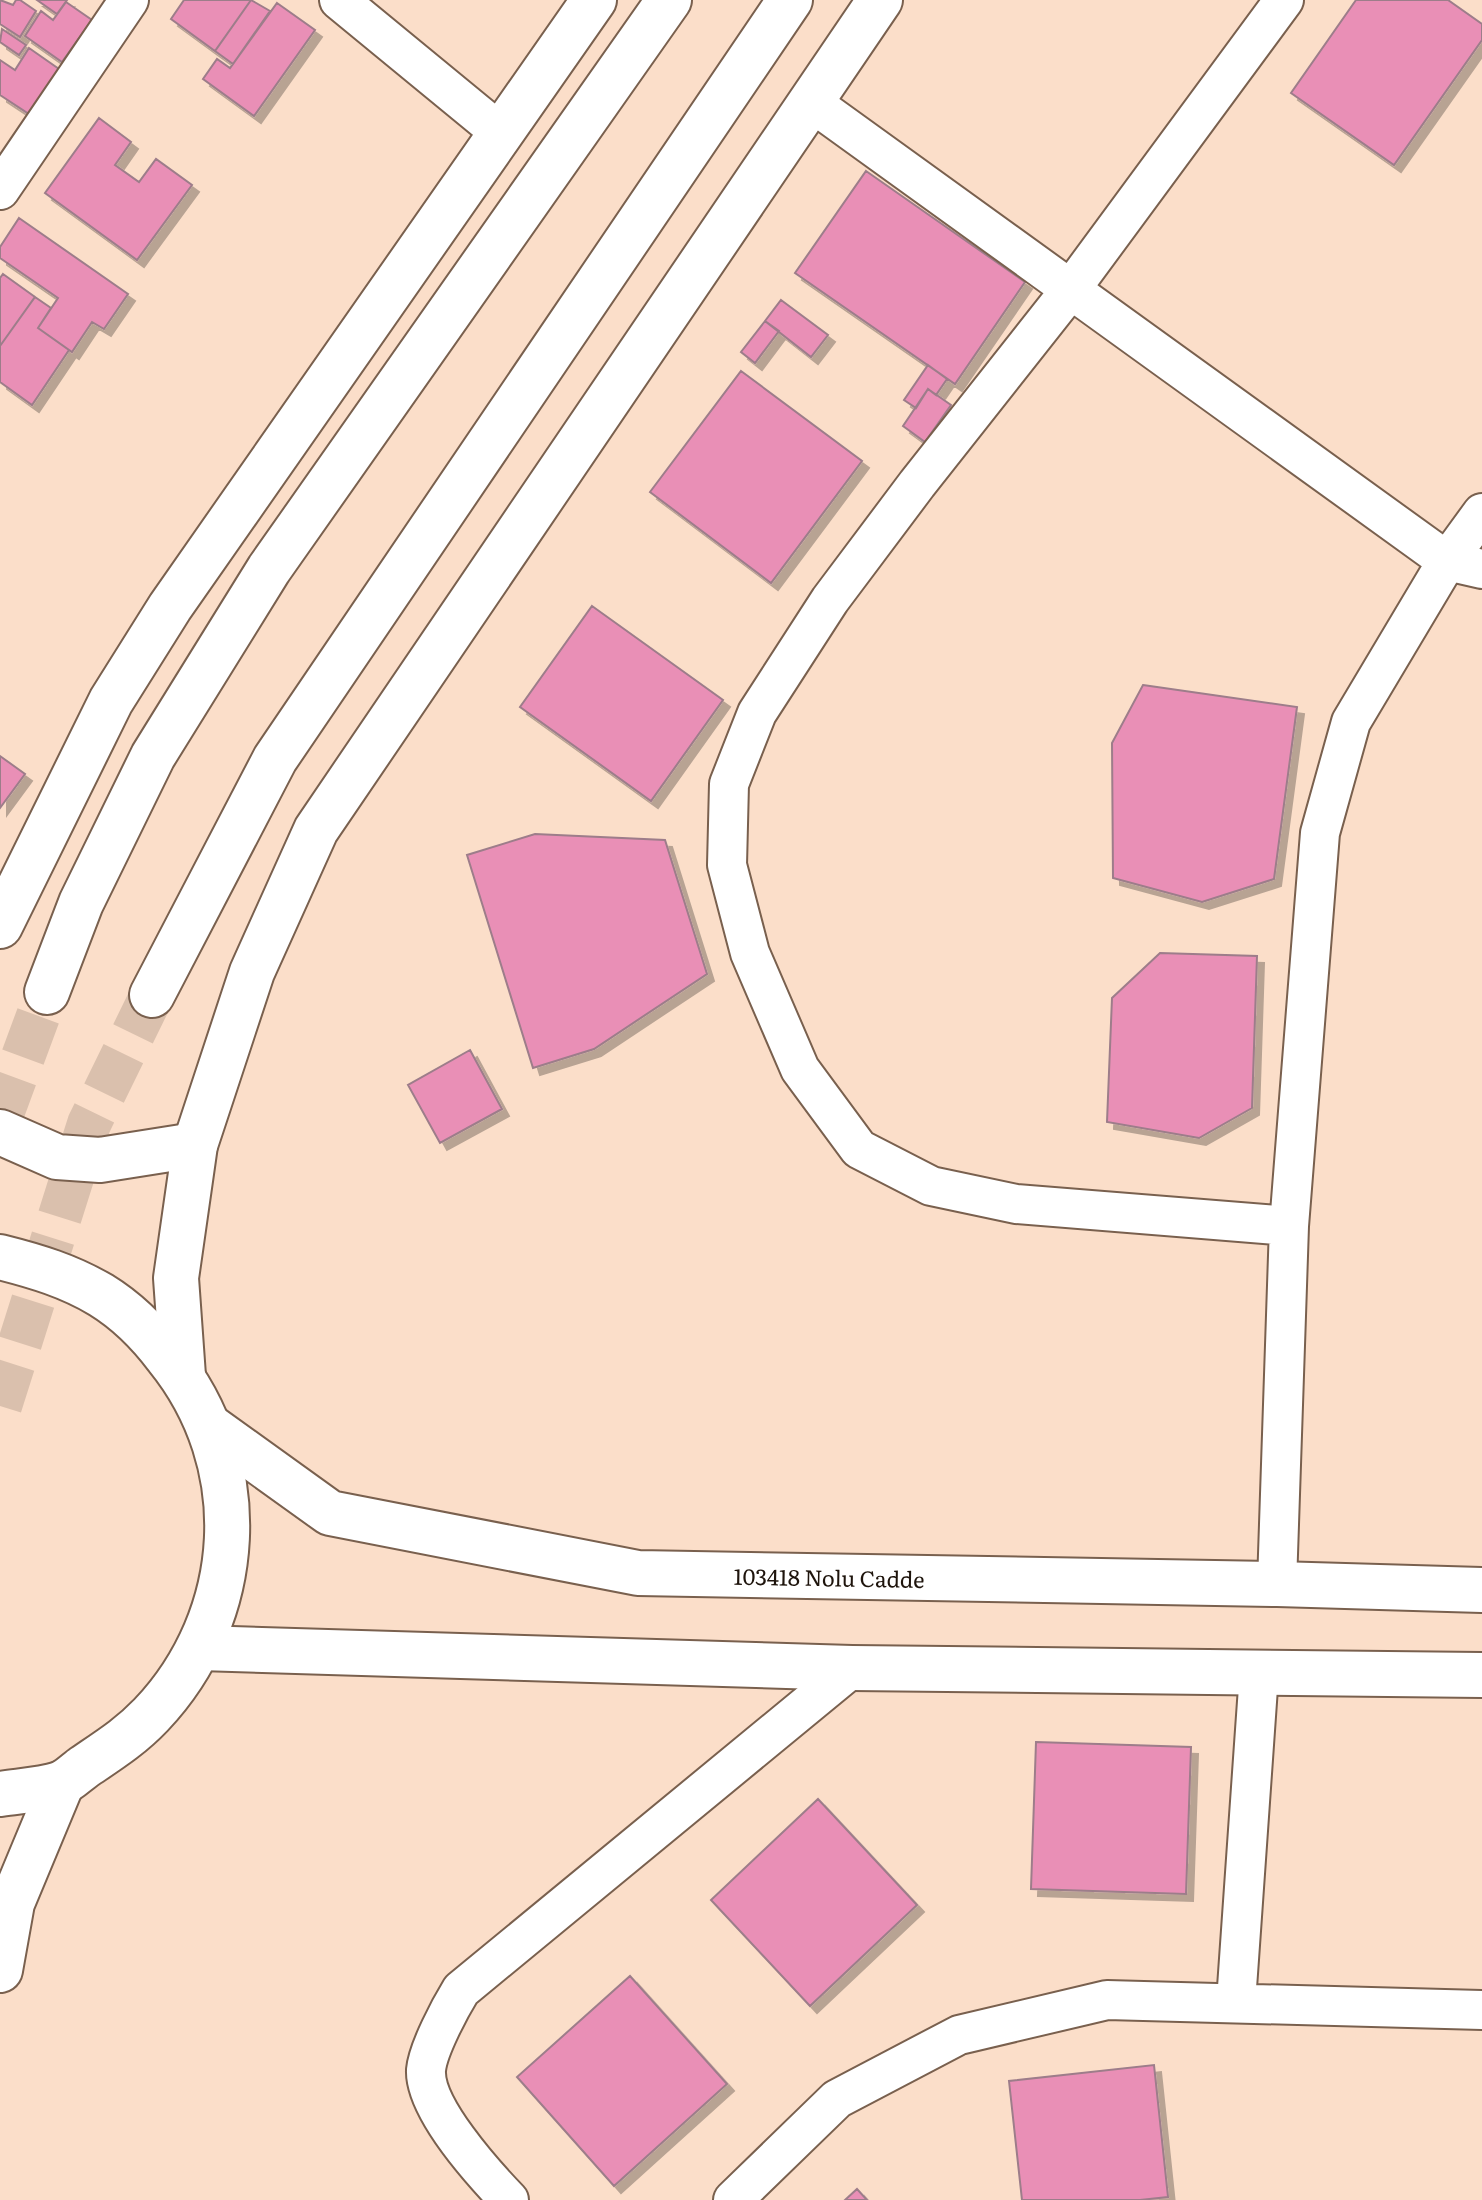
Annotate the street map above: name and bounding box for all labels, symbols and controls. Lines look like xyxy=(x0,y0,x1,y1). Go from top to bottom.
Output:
street label: 103418 Nolu Cadde xyxy=(733,1558,925,1594)

